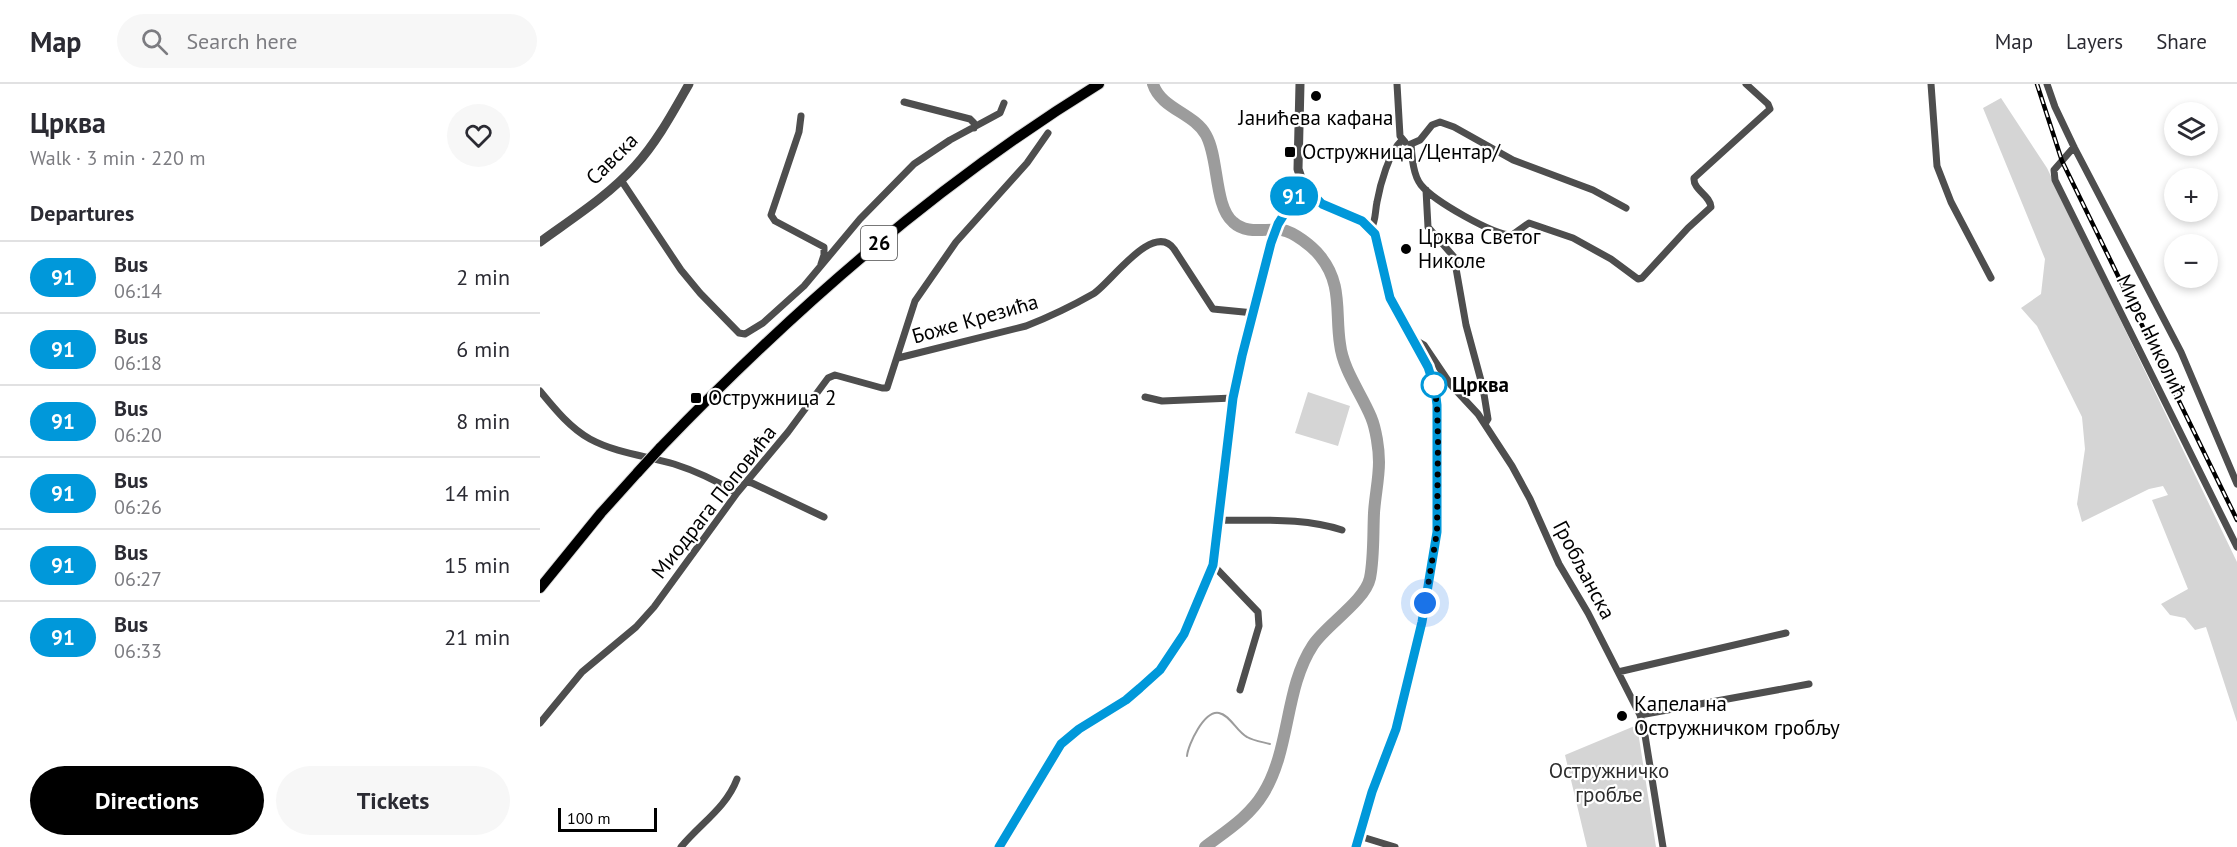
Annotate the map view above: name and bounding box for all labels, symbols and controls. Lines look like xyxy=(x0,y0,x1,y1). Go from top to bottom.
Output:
search box xyxy=(117,14,537,68)
text: Map xyxy=(30,23,81,60)
icon: search xyxy=(138,25,171,58)
text: Search here xyxy=(186,27,297,55)
text: Map xyxy=(1995,28,2033,55)
text: Layers xyxy=(2066,28,2123,55)
text: Share xyxy=(2156,28,2207,55)
marker: Јанићева кафана xyxy=(1309,89,1323,103)
map controls xyxy=(2164,102,2218,288)
button: layers xyxy=(2164,102,2218,156)
text: Црква xyxy=(30,104,106,141)
button: heart xyxy=(447,104,510,167)
place label: Јанићева кафана xyxy=(1238,104,1393,131)
street label: Савска xyxy=(580,127,643,190)
place label: Остружница /Центар/ xyxy=(1302,138,1501,165)
text: Walk · 3 min · 220 m xyxy=(30,145,206,171)
marker: Остружница /Центар/ xyxy=(1283,145,1297,159)
button: + xyxy=(2164,168,2218,222)
line badge: 91 xyxy=(1267,176,1321,216)
text: 91 xyxy=(1282,183,1306,210)
text: Departures xyxy=(30,199,134,227)
place label: Црква Светог Николе xyxy=(1418,223,1541,274)
road number: 26 xyxy=(861,226,897,260)
button: − xyxy=(2164,234,2218,288)
marker: Црква Светог Николе xyxy=(1399,242,1413,256)
text: Bus xyxy=(114,250,148,278)
text: 2 min xyxy=(456,263,510,291)
text: 91 xyxy=(51,264,75,291)
street label: Мире Николић xyxy=(2111,270,2194,404)
text: 06:14 xyxy=(114,278,162,304)
street label: Боже Крезића xyxy=(909,288,1041,349)
text: Bus xyxy=(114,322,148,350)
text: 6 min xyxy=(456,335,510,363)
text: 91 xyxy=(51,336,75,363)
text: 06:18 xyxy=(114,350,162,376)
place label: Црква xyxy=(1452,371,1509,398)
marker: Црква xyxy=(1421,372,1447,398)
place label: Остружница 2 xyxy=(708,384,836,411)
marker: Остружница 2 xyxy=(689,391,703,405)
text: Bus xyxy=(114,394,148,422)
text: 8 min xyxy=(456,407,510,435)
text: 91 xyxy=(51,408,75,435)
street label: Миодрага Поповића xyxy=(645,419,782,584)
text: 06:20 xyxy=(114,422,162,448)
text: Bus xyxy=(114,466,148,494)
text: 14 min xyxy=(444,479,510,507)
text: 91 xyxy=(51,480,75,507)
text: 06:26 xyxy=(114,494,162,520)
street label: Гробљанска xyxy=(1547,516,1622,624)
text: Bus xyxy=(114,538,148,566)
text: 15 min xyxy=(444,551,510,579)
text: 91 xyxy=(51,552,75,579)
text: 06:27 xyxy=(114,566,162,592)
your location xyxy=(1410,588,1440,618)
text: Bus xyxy=(114,610,148,638)
text: 21 min xyxy=(444,623,510,651)
text: 91 xyxy=(51,624,75,651)
text: 06:33 xyxy=(114,638,162,664)
place label: Капела на Остружничком гробљу xyxy=(1634,690,1840,741)
marker: Капела на Остружничком гробљу xyxy=(1615,709,1629,723)
park label: Остружничко гробље xyxy=(1549,757,1669,808)
button: Directions xyxy=(30,766,264,835)
button: Tickets xyxy=(276,766,510,835)
scale bar xyxy=(558,805,657,832)
text: 100 m xyxy=(567,808,610,828)

